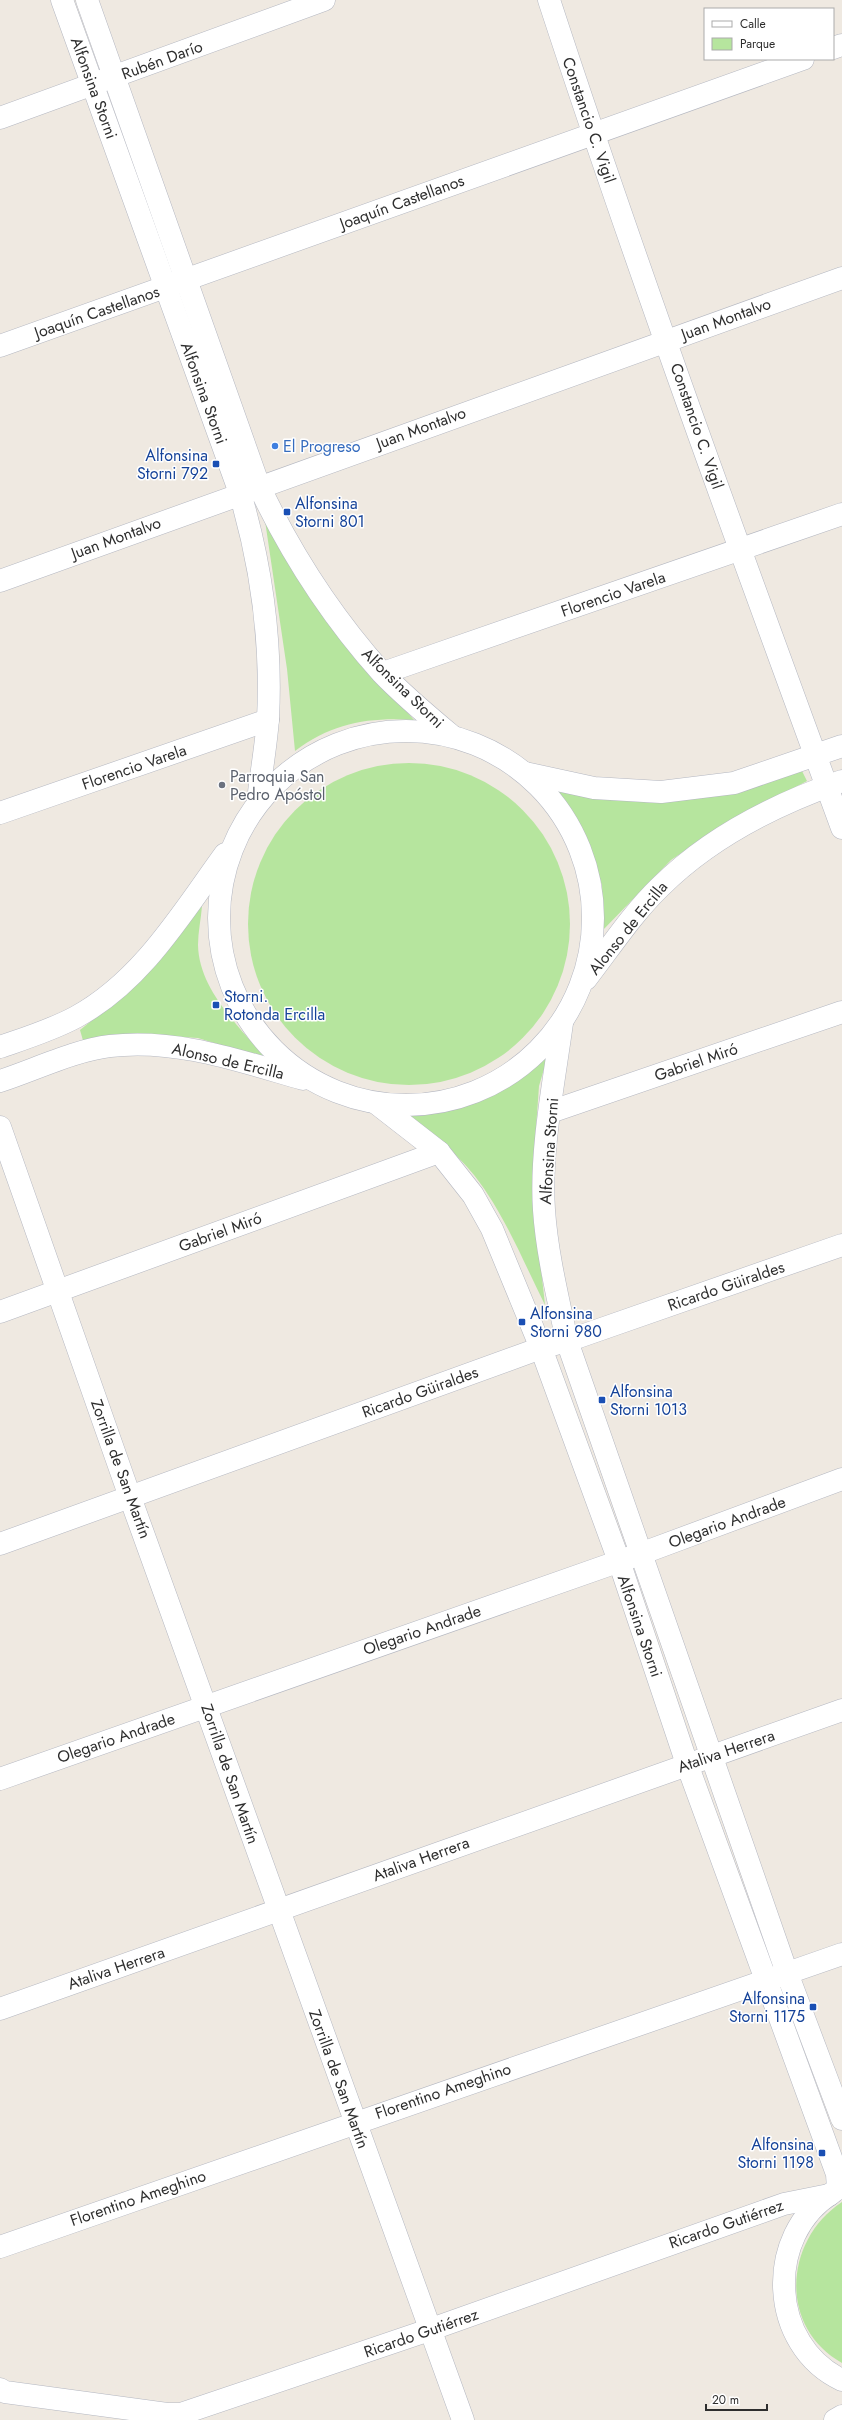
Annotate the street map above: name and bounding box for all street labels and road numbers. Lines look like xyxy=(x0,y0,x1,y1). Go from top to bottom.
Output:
street label: Alfonsina Storni xyxy=(65,34,123,142)
street label: Rubén Darío xyxy=(118,35,206,85)
street label: Constancio C. Vigil xyxy=(557,54,621,186)
street label: Joaquín Castellanos xyxy=(335,169,467,236)
street label: Joaquín Castellanos xyxy=(29,280,163,345)
street label: Juan Montalvo xyxy=(676,292,774,347)
street label: Alfonsina Storni xyxy=(175,339,233,447)
street label: Constancio C. Vigil xyxy=(665,360,729,492)
street label: Juan Montalvo xyxy=(371,401,469,456)
street label: Juan Montalvo xyxy=(66,511,164,566)
street label: Florencio Varela xyxy=(558,565,668,623)
street label: Alfonsina Storni xyxy=(357,643,449,733)
street label: Florencio Varela xyxy=(79,738,189,796)
street label: Alonso de Ercilla xyxy=(583,876,673,980)
street label: Alonso de Ercilla xyxy=(170,1037,286,1085)
street label: Gabriel Miró xyxy=(651,1037,741,1087)
street label: Alfonsina Storni xyxy=(534,1097,564,1205)
street label: Gabriel Miró xyxy=(175,1206,265,1258)
street label: Ricardo Güiraldes xyxy=(664,1255,788,1317)
street label: Ricardo Güiraldes xyxy=(359,1360,481,1424)
street label: Zorrilla de San Martín xyxy=(85,1396,157,1542)
street label: Olegario Andrade xyxy=(665,1490,789,1554)
street label: Alfonsina Storni xyxy=(612,1572,668,1680)
street label: Olegario Andrade xyxy=(360,1599,484,1661)
street label: Zorrilla de San Martín xyxy=(195,1701,265,1847)
street label: Olegario Andrade xyxy=(54,1707,178,1769)
street label: Ataliva Herrera xyxy=(674,1724,778,1778)
street label: Ataliva Herrera xyxy=(369,1831,473,1887)
street label: Ataliva Herrera xyxy=(64,1941,168,1995)
street label: Zorrilla de San Martín xyxy=(303,2006,375,2152)
street label: Florentino Ameghino xyxy=(372,2057,514,2125)
street label: Florentino Ameghino xyxy=(67,2164,209,2232)
street label: Ricardo Gutiérrez xyxy=(666,2193,787,2254)
street label: Ricardo Gutiérrez xyxy=(361,2302,482,2363)

